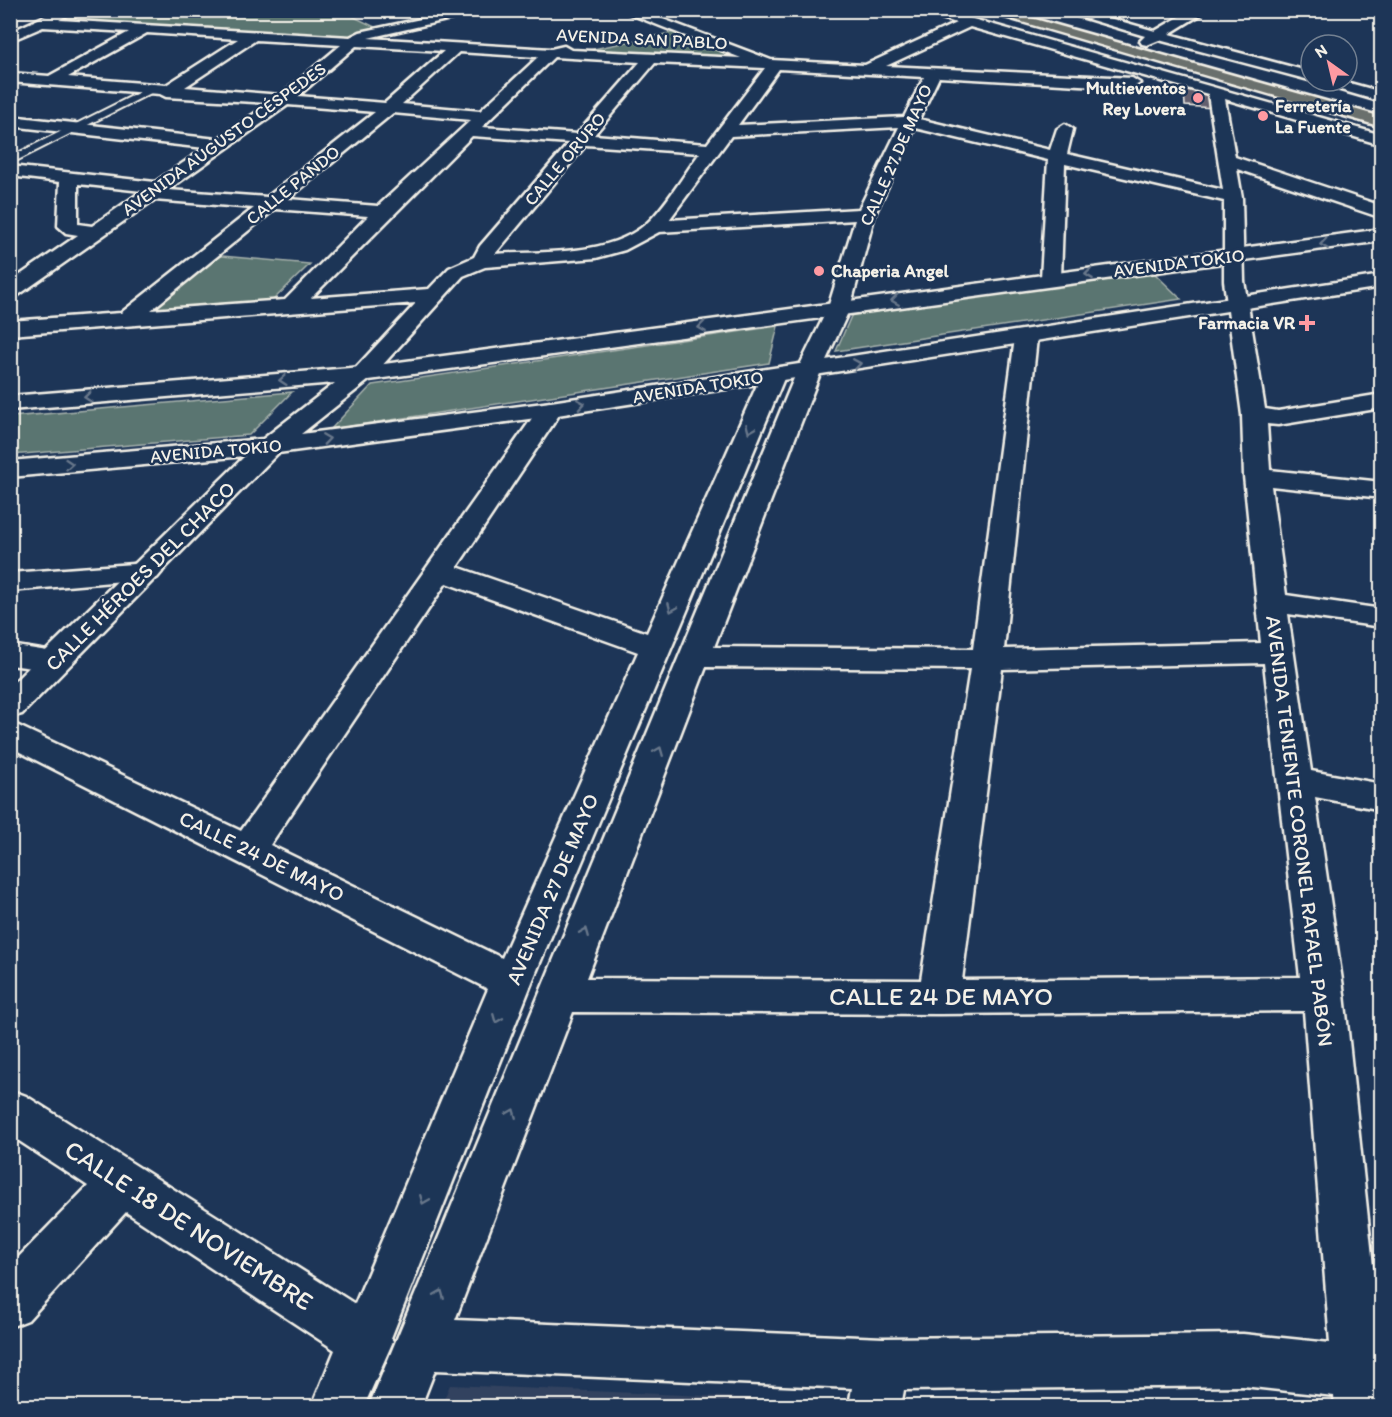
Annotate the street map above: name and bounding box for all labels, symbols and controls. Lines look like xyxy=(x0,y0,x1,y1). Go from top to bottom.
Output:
street label: AVENIDA SAN PABLO xyxy=(556,24,728,54)
north arrow xyxy=(1299,33,1359,93)
text: N xyxy=(1311,40,1331,62)
street label: AVENIDA AUGUSTO CÉSPEDES xyxy=(118,57,330,221)
place label: Multieventos Rey Lovera xyxy=(1086,77,1187,120)
street label: CALLE 27 DE MAYO xyxy=(855,81,937,229)
marker: Multieventos Rey Lovera xyxy=(1191,91,1205,105)
place label: Ferretería La Fuente xyxy=(1275,95,1352,138)
street label: CALLE ORURO xyxy=(519,108,611,210)
marker: Ferretería La Fuente xyxy=(1256,109,1270,123)
street label: CALLE PANDO xyxy=(242,140,344,230)
one-way arrow xyxy=(1319,237,1328,249)
street label: AVENIDA TOKIO xyxy=(1112,244,1246,282)
place label: Chaperia Angel xyxy=(831,260,950,282)
marker: Chaperia Angel xyxy=(812,264,826,278)
one-way arrow xyxy=(1084,267,1093,280)
one-way arrow xyxy=(891,293,900,305)
place label: Farmacia VR xyxy=(1198,312,1296,334)
marker: Farmacia VR xyxy=(1300,316,1314,330)
one-way arrow xyxy=(698,320,707,332)
one-way arrow xyxy=(853,358,862,370)
street label: AVENIDA TOKIO xyxy=(631,366,765,408)
one-way arrow xyxy=(278,373,287,386)
one-way arrow xyxy=(84,390,93,403)
one-way arrow xyxy=(577,399,586,411)
one-way arrow xyxy=(745,423,757,434)
one-way arrow xyxy=(321,433,330,446)
street label: AVENIDA TOKIO xyxy=(149,434,283,468)
one-way arrow xyxy=(64,457,73,470)
street label: CALLE HÉROES DEL CHACO xyxy=(40,476,240,676)
one-way arrow xyxy=(667,602,679,613)
street label: AVENIDA TENIENTE CORONEL RAFAEL PABÓN xyxy=(1261,614,1339,1048)
one-way arrow xyxy=(652,746,664,757)
street label: AVENIDA 27 DE MAYO xyxy=(500,790,604,988)
street label: CALLE 24 DE MAYO xyxy=(175,805,349,907)
one-way arrow xyxy=(578,927,590,938)
street label: CALLE 24 DE MAYO xyxy=(829,980,1053,1012)
one-way arrow xyxy=(492,1013,504,1024)
one-way arrow xyxy=(505,1108,518,1118)
street label: CALLE 18 DE NOVIEMBRE xyxy=(59,1133,319,1317)
one-way arrow xyxy=(418,1194,431,1205)
one-way arrow xyxy=(433,1289,445,1300)

